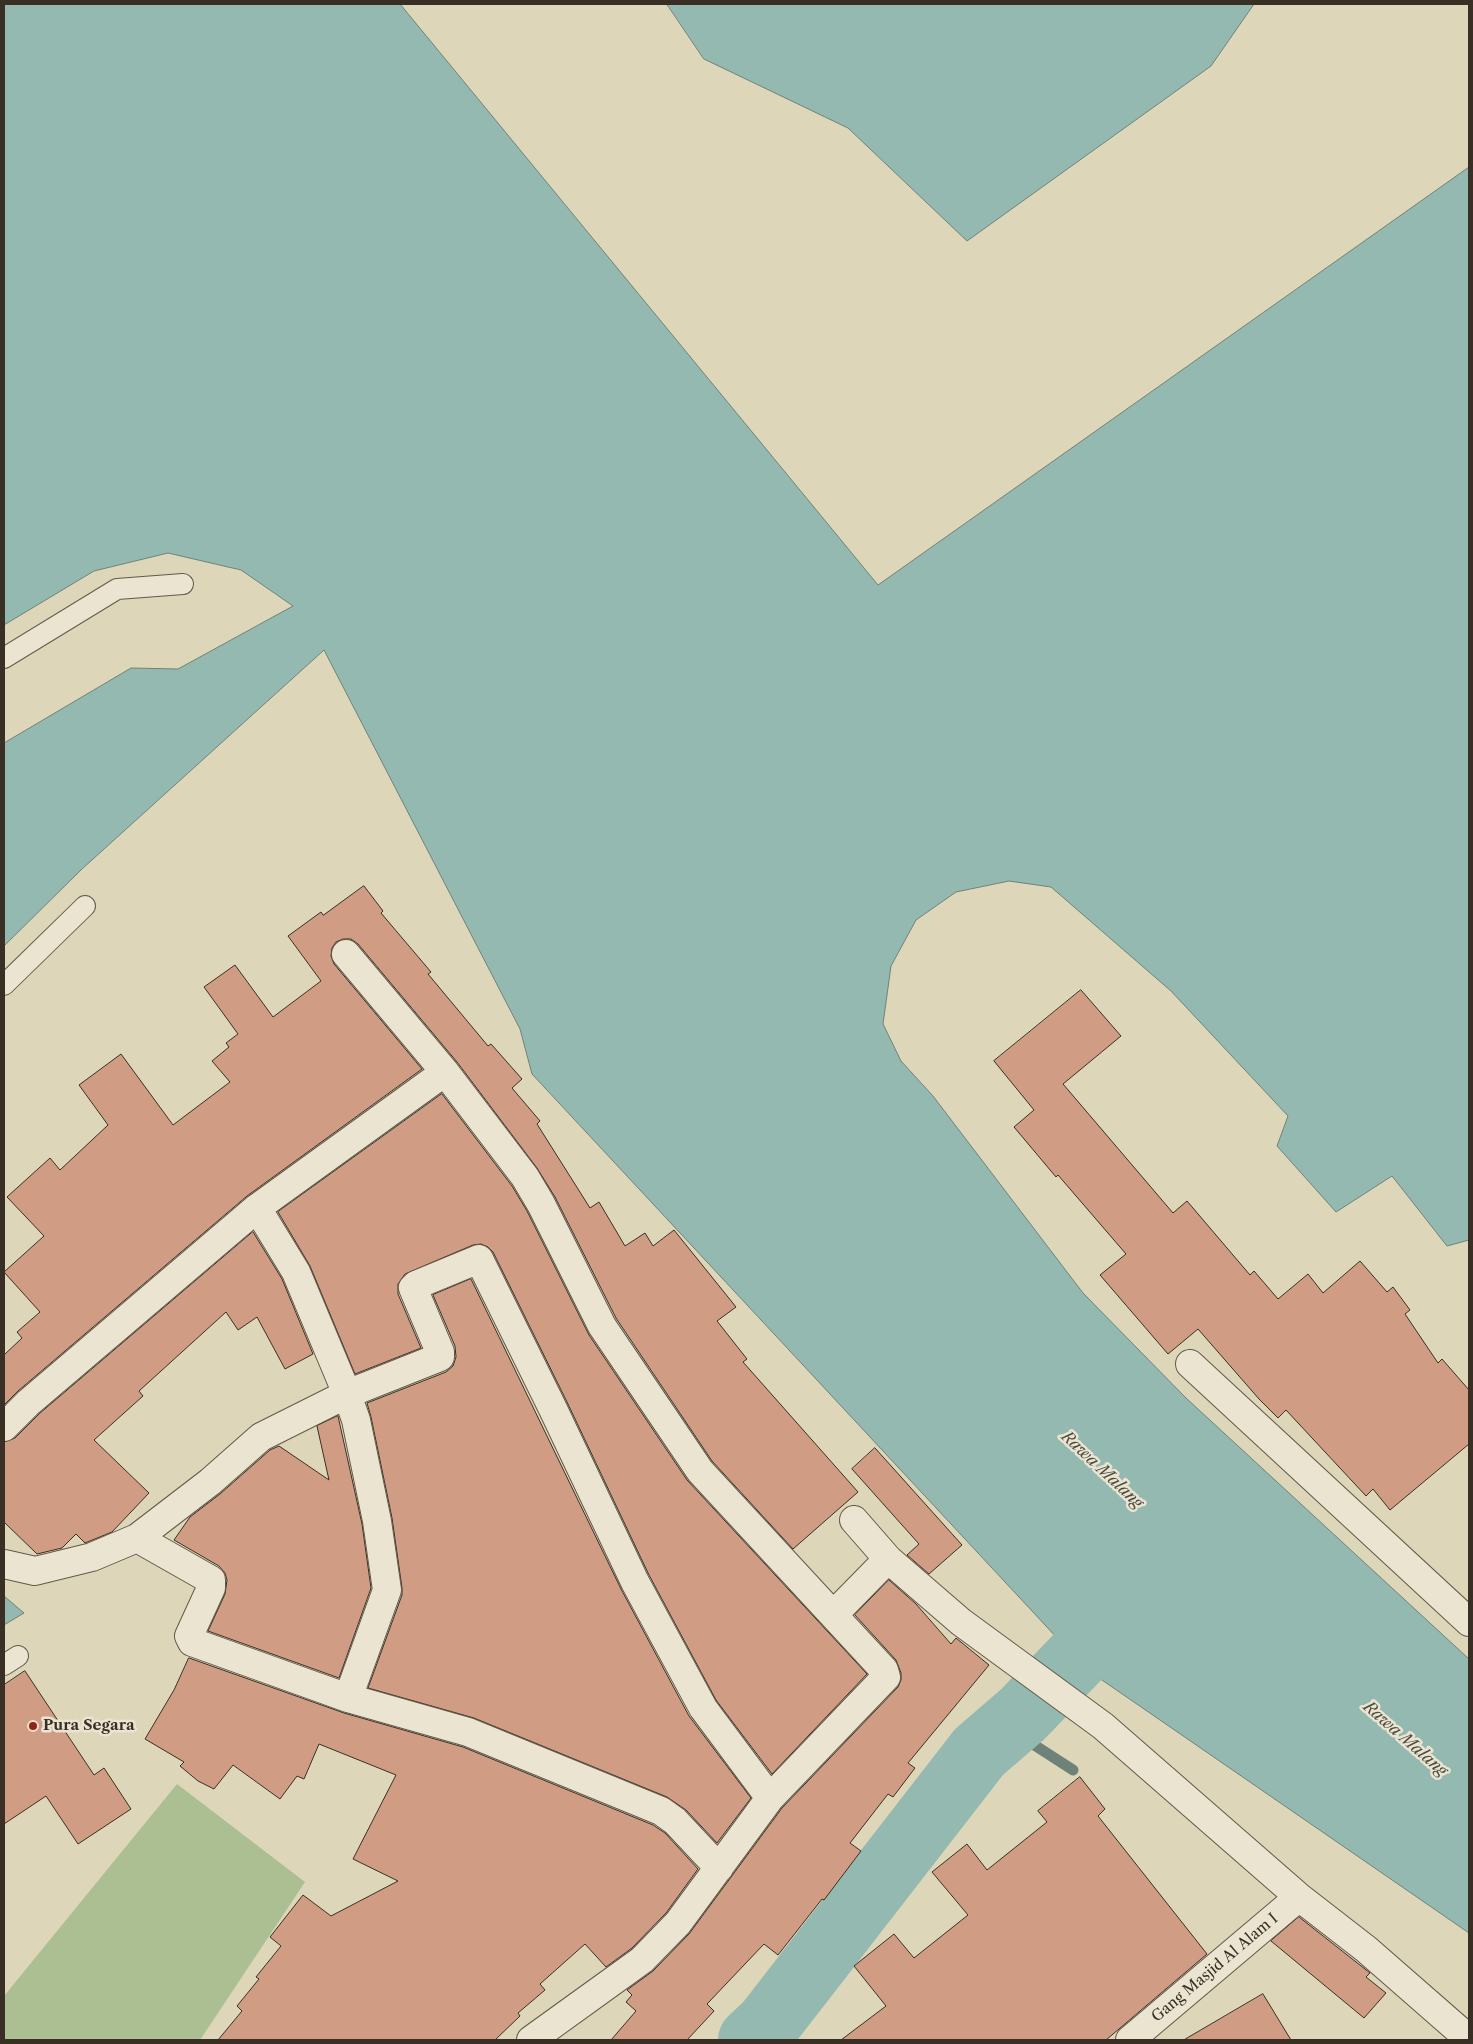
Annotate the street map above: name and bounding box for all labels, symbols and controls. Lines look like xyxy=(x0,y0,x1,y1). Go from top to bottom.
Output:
water label: Rawa Malang xyxy=(1057,1427,1147,1513)
water label: Rawa Malang xyxy=(1359,1697,1451,1781)
place label: Pura Segara xyxy=(43,1717,135,1735)
marker: Pura Segara xyxy=(27,1720,39,1732)
street label: Gang Masjid Al Alam I xyxy=(1148,1910,1282,2026)

